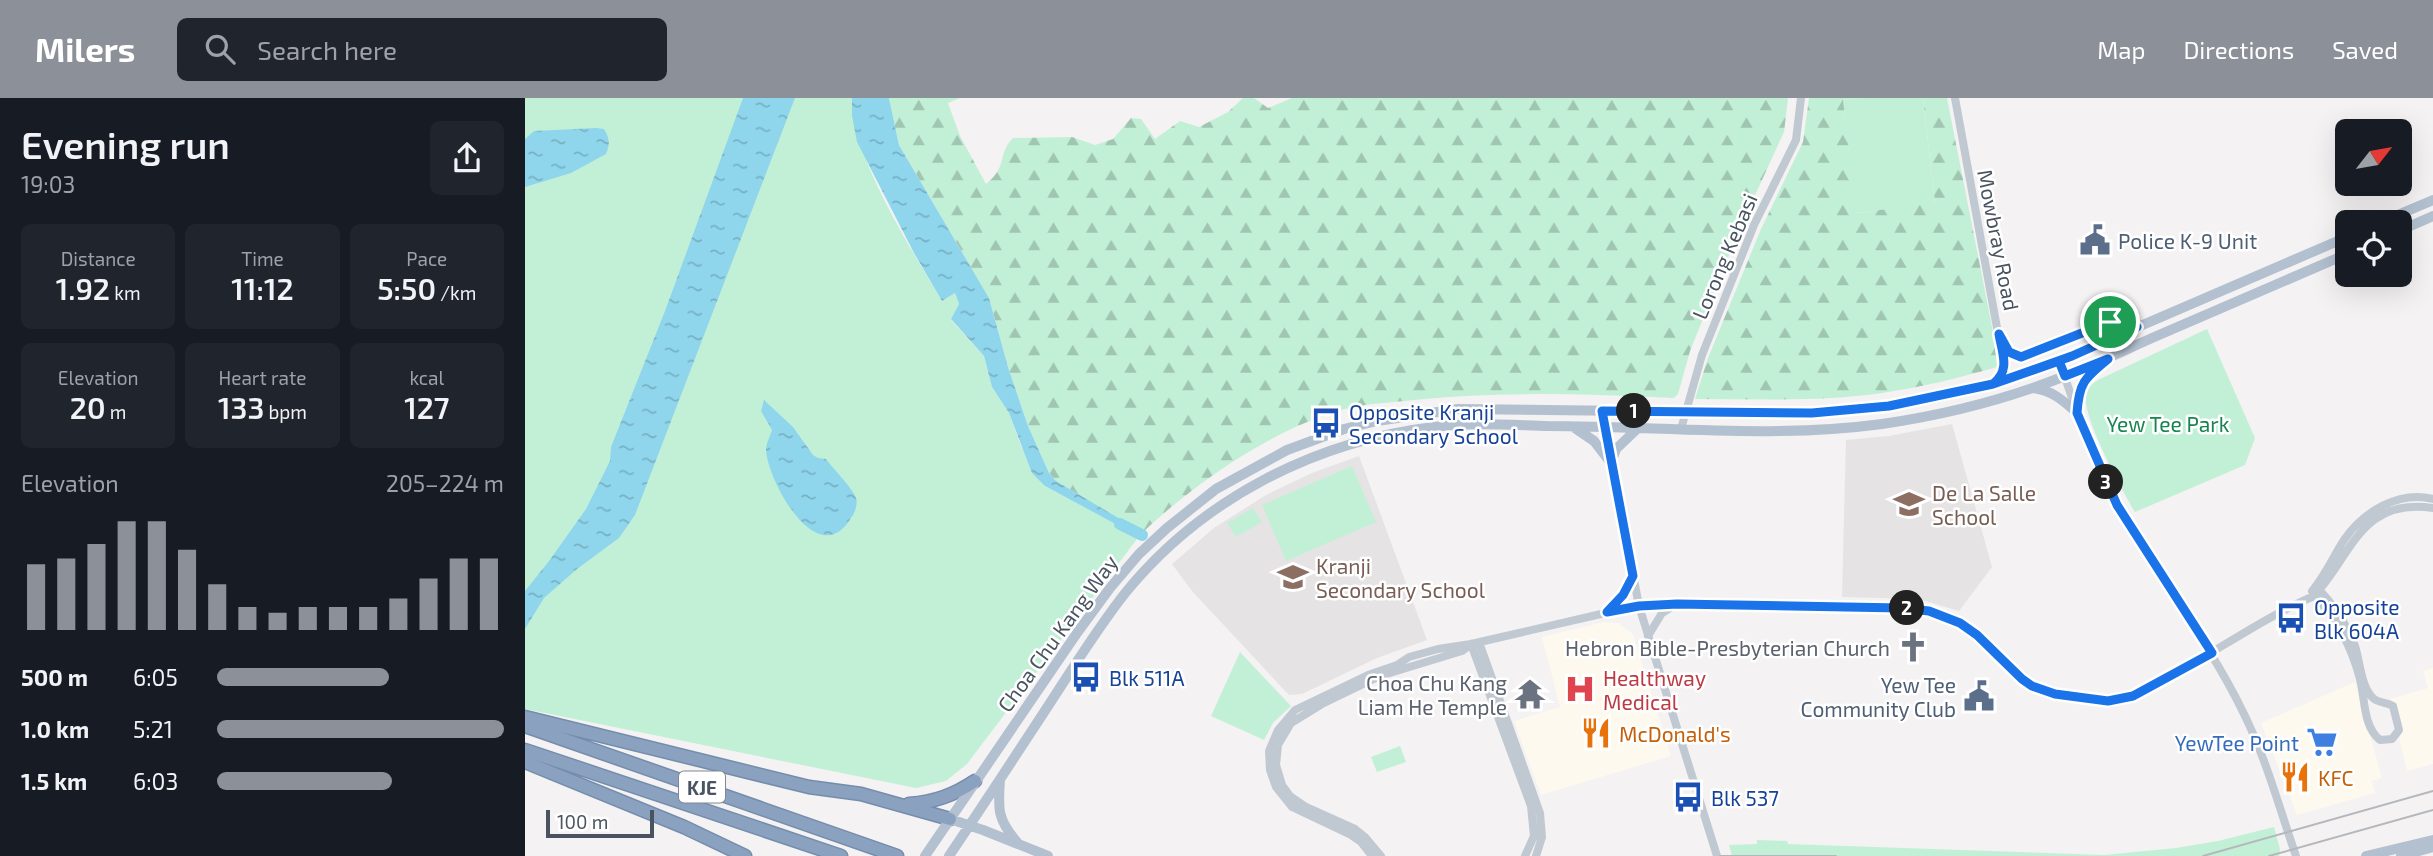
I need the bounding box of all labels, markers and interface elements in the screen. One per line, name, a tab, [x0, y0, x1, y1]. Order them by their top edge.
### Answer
search box	[177, 18, 667, 81]
text: Milers	[35, 29, 135, 69]
icon: search	[201, 30, 239, 68]
text: Search here	[257, 34, 397, 65]
text: Map	[2097, 35, 2145, 64]
text: Directions	[2183, 35, 2294, 64]
text: Saved	[2332, 35, 2398, 64]
north arrow	[2335, 119, 2411, 196]
map controls	[2335, 119, 2412, 287]
text: Evening run	[21, 121, 230, 167]
button: share	[430, 121, 504, 195]
street label: Mowbray Road	[1973, 167, 2025, 313]
text: 19:03	[21, 170, 75, 198]
street label: Lorong Kebasi	[1686, 189, 1762, 323]
button: locate	[2335, 210, 2412, 287]
public building icon: Police K-9 Unit	[2078, 223, 2112, 257]
place label: Police K-9 Unit	[2118, 228, 2257, 253]
text: Distance	[61, 247, 136, 270]
text: Time	[241, 247, 284, 270]
text: Pace	[406, 247, 447, 270]
text: 1.92	[56, 270, 110, 306]
text: 11:12	[231, 270, 294, 306]
text: 5:50	[377, 270, 436, 306]
text: km	[110, 281, 141, 304]
text: /km	[436, 281, 476, 304]
pin	[2080, 292, 2140, 352]
icon: arrive	[2091, 303, 2129, 341]
text: Elevation	[58, 366, 138, 389]
text: Heart rate	[219, 366, 306, 389]
text: kcal	[409, 366, 444, 389]
text: 20	[70, 389, 106, 425]
text: 133	[218, 389, 264, 425]
text: 127	[404, 389, 450, 425]
pin: 1	[1617, 394, 1651, 428]
place label: Opposite Kranji Secondary School	[1349, 399, 1519, 448]
text: 1	[1629, 399, 1638, 422]
text: m	[106, 400, 126, 423]
text: bpm	[264, 400, 307, 423]
bus stop icon: Opposite Kranji Secondary School	[1309, 406, 1343, 440]
park label: Yew Tee Park	[2107, 411, 2230, 436]
pin: 3	[2089, 464, 2123, 500]
text: Elevation	[21, 469, 119, 497]
text: 205–224 m	[386, 469, 504, 497]
text: 3	[2100, 470, 2111, 493]
place label: De La Salle School	[1932, 480, 2036, 529]
school or university icon: De La Salle School	[1892, 487, 1926, 521]
street label: Choa Chu Kang Way	[992, 550, 1122, 716]
place label: Kranji Secondary School	[1316, 553, 1486, 602]
school or university icon: Kranji Secondary School	[1276, 560, 1310, 594]
pin: 2	[1889, 590, 1925, 626]
place label: Opposite Blk 604A	[2314, 594, 2399, 643]
text: 2	[1901, 596, 1912, 619]
bus stop icon: Opposite Blk 604A	[2274, 601, 2308, 635]
church icon: Hebron Bible-Presbyterian Church	[1896, 630, 1930, 664]
place label: Hebron Bible-Presbyterian Church	[1565, 635, 1890, 660]
bus stop icon: Blk 511A	[1069, 660, 1103, 694]
text: 500 m	[21, 663, 88, 691]
text: 6:05	[133, 663, 178, 691]
place label: Blk 511A	[1109, 665, 1184, 690]
place label: Healthway Medical	[1603, 665, 1706, 714]
place label: Choa Chu Kang Liam He Temple	[1358, 670, 1507, 719]
hospital icon: Healthway Medical	[1563, 672, 1597, 706]
place label: Yew Tee Community Club	[1800, 672, 1956, 721]
temple icon: Choa Chu Kang Liam He Temple	[1513, 677, 1547, 711]
public building icon: Yew Tee Community Club	[1962, 679, 1996, 713]
text: 1.0 km	[21, 715, 89, 743]
text: 5:21	[133, 715, 173, 743]
restaurant icon: McDonald's	[1579, 716, 1613, 750]
place label: McDonald's	[1619, 721, 1731, 746]
supermarket icon: YewTee Point	[2305, 725, 2339, 759]
place label: YewTee Point	[2175, 730, 2299, 755]
restaurant icon: KFC	[2278, 760, 2312, 794]
place label: KFC	[2318, 765, 2354, 790]
text: 1.5 km	[21, 767, 87, 795]
text: 6:03	[133, 767, 178, 795]
road number: KJE	[679, 772, 725, 802]
bus stop icon: Blk 537	[1671, 780, 1705, 814]
place label: Blk 537	[1711, 785, 1779, 810]
scale bar	[546, 807, 655, 839]
text: 100 m	[557, 810, 608, 833]

